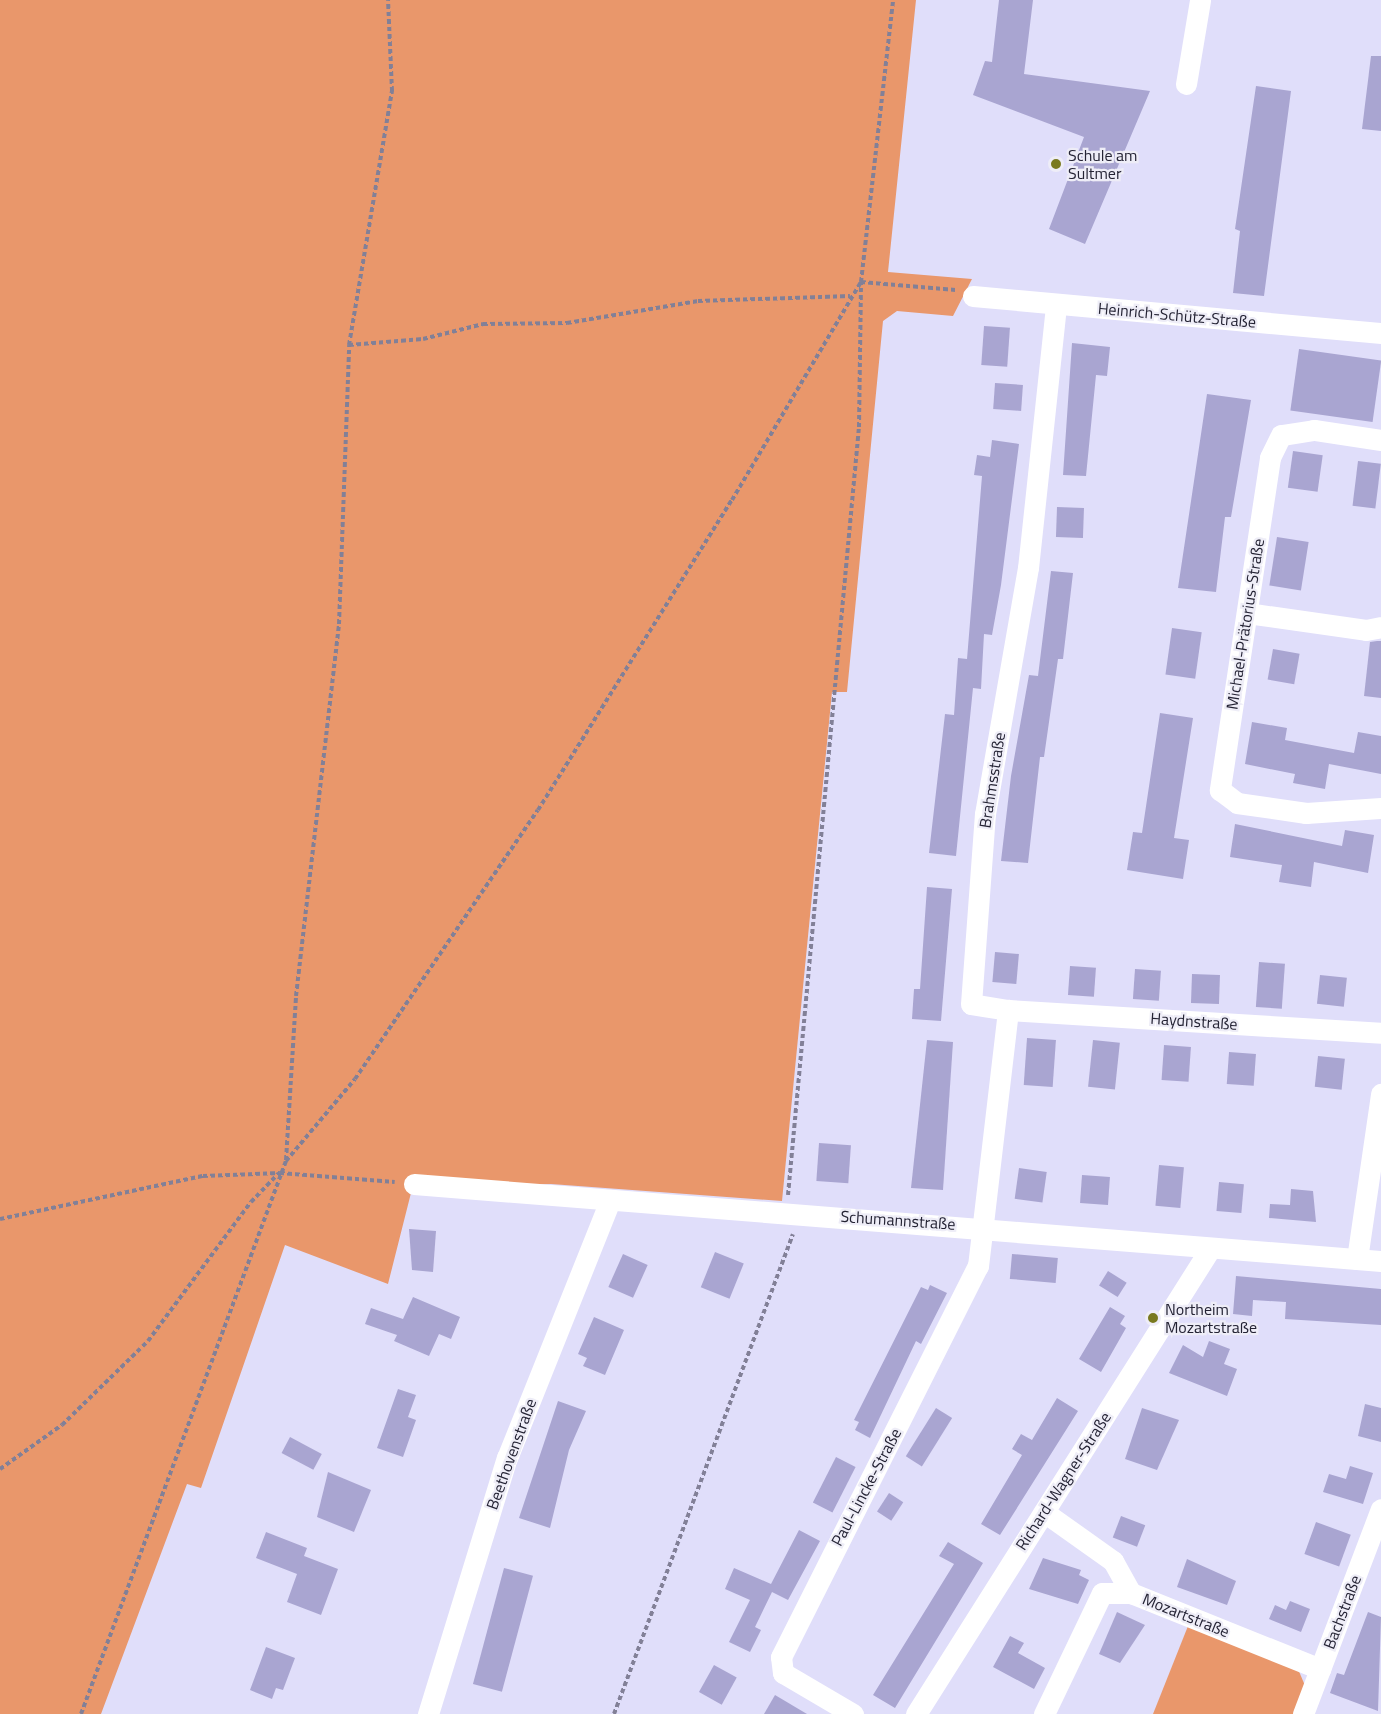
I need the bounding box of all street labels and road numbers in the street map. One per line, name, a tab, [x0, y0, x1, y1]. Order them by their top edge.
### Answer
street label: Heinrich-Schütz-Straße	[1097, 299, 1257, 331]
street label: Michael-Prätorius-Straße	[1222, 537, 1268, 711]
street label: Brahmsstraße	[975, 731, 1009, 829]
street label: Haydnstraße	[1150, 1008, 1238, 1034]
street label: Schumannstraße	[840, 1206, 956, 1234]
street label: Beethovenstraße	[482, 1396, 540, 1512]
street label: Richard-Wagner-Straße	[1011, 1408, 1115, 1554]
street label: Paul-Lincke-Straße	[827, 1425, 905, 1549]
street label: Bachstraße	[1319, 1572, 1365, 1652]
street label: Mozartstraße	[1140, 1589, 1232, 1641]

